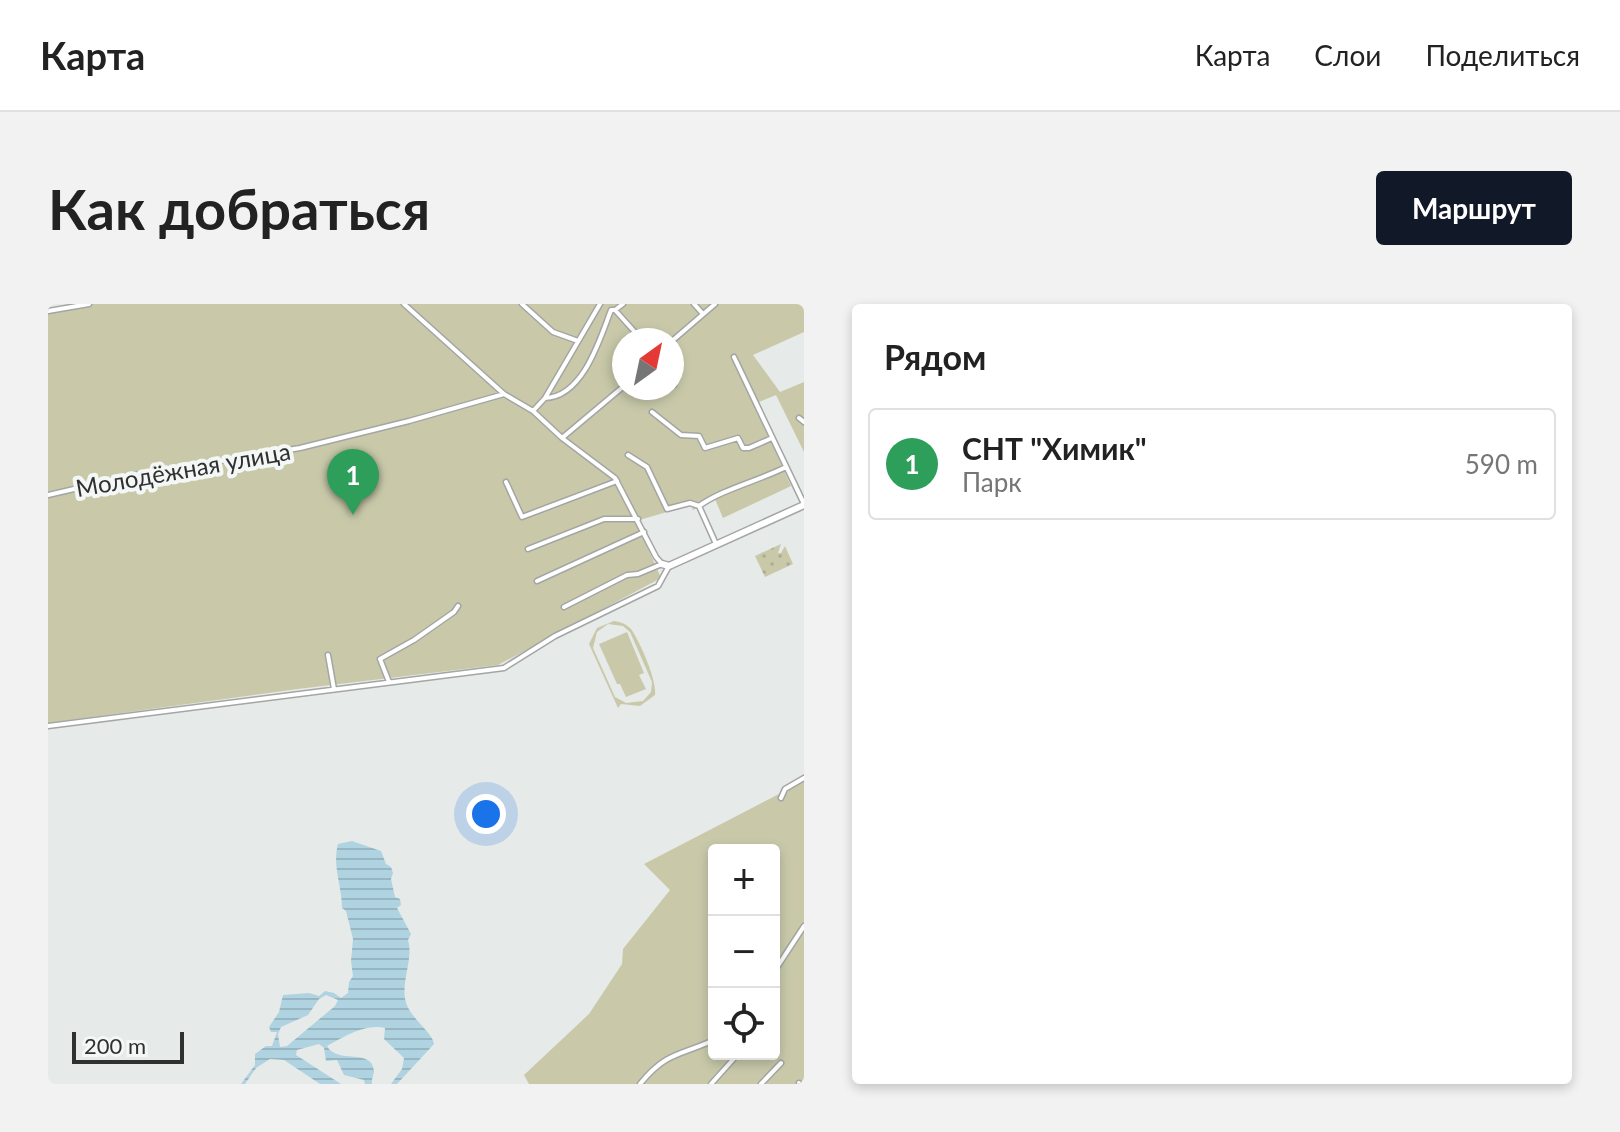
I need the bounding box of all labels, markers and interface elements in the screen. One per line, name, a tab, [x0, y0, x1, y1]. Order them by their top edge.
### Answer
text: Карта	[40, 32, 145, 78]
text: Карта	[1195, 38, 1270, 72]
text: Слои	[1314, 38, 1381, 72]
text: Поделиться	[1425, 38, 1580, 72]
button: Маршрут	[1376, 171, 1572, 245]
text: Как добраться	[48, 175, 430, 242]
north arrow	[612, 328, 684, 400]
text: Рядом	[884, 336, 986, 377]
text: СНТ "Химик"	[962, 430, 1147, 466]
street label: Молодёжная улица	[73, 436, 293, 502]
text: 1	[904, 448, 920, 480]
text: 590 m	[1465, 448, 1538, 480]
pin: 1	[327, 449, 379, 515]
text: Парк	[962, 466, 1022, 498]
your location	[466, 794, 506, 834]
map controls	[708, 844, 780, 1060]
button: +	[708, 844, 780, 916]
button: −	[708, 916, 780, 988]
button: locate	[708, 988, 780, 1060]
scale bar	[72, 1028, 184, 1064]
text: 200 m	[84, 1032, 146, 1059]

